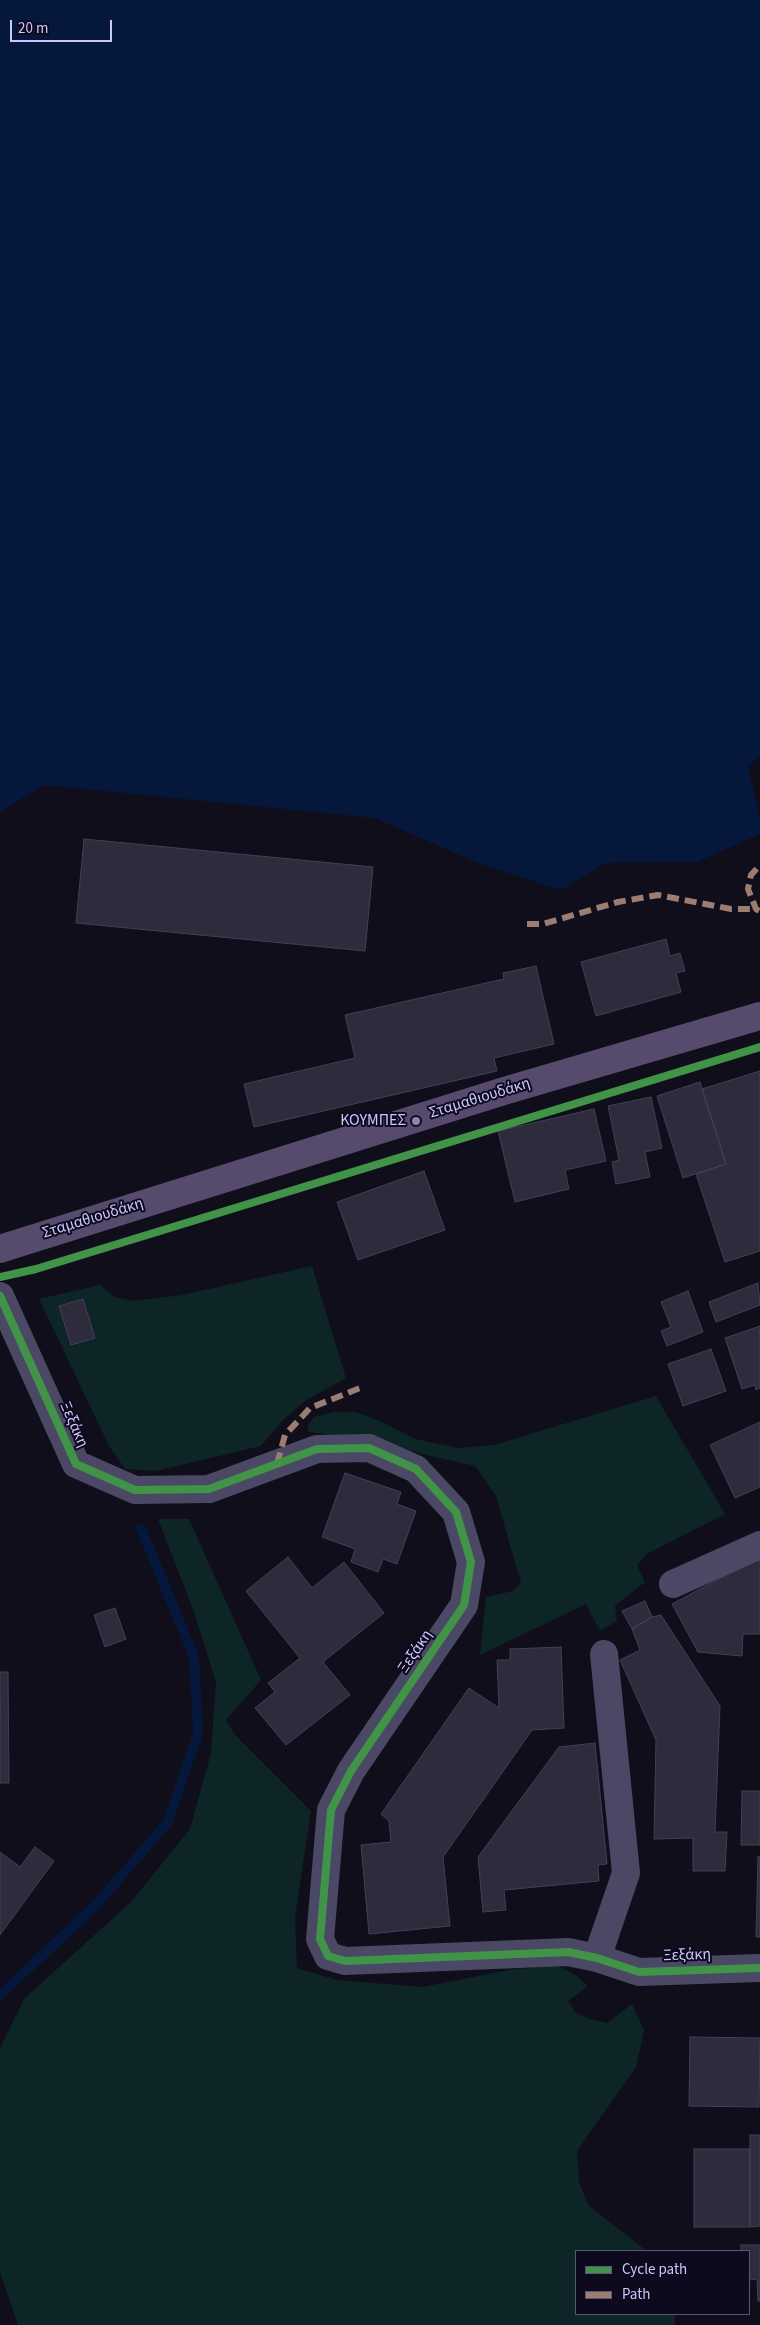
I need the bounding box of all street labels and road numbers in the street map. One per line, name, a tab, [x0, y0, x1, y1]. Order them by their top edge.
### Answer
street label: Σταμαθιουδάκη	[427, 1075, 533, 1123]
street label: Σταμαθιουδάκη	[40, 1195, 146, 1243]
street label: Ξεξάκη	[54, 1399, 92, 1451]
street label: Ξεξάκη	[395, 1627, 437, 1677]
street label: Ξεξάκη	[663, 1946, 711, 1966]

